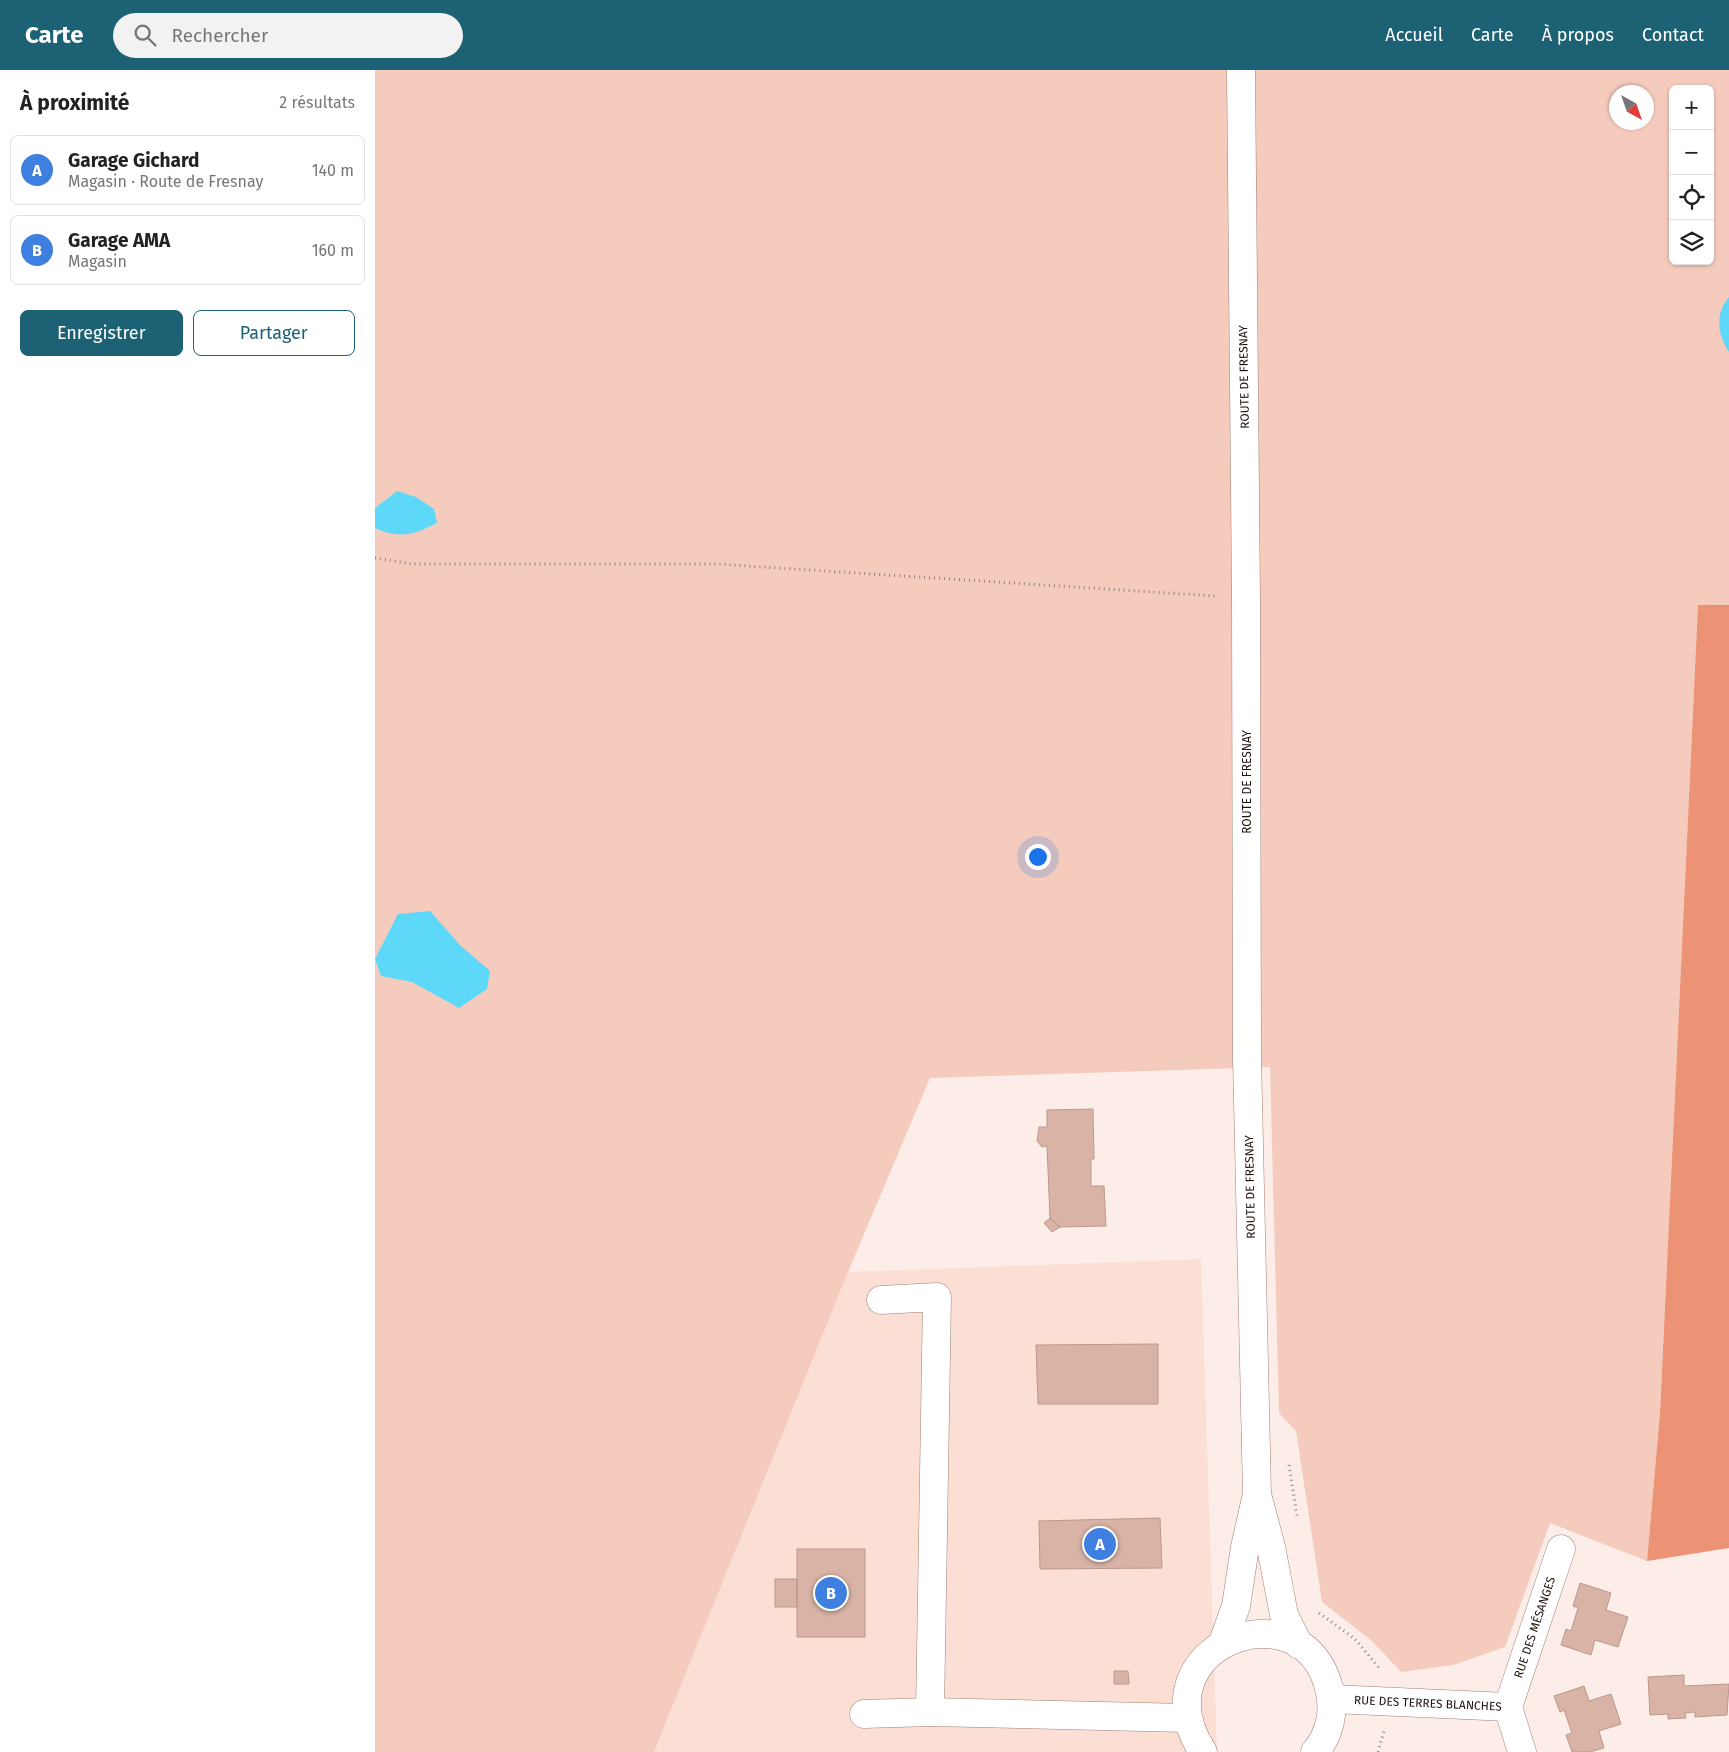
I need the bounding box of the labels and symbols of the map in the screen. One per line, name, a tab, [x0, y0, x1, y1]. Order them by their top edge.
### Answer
north arrow	[1609, 85, 1654, 130]
street label: ROUTE DE FRESNAY	[1236, 325, 1252, 429]
street label: ROUTE DE FRESNAY	[1240, 730, 1254, 834]
your location	[1025, 844, 1051, 870]
street label: ROUTE DE FRESNAY	[1242, 1135, 1258, 1239]
pin: A	[1084, 1525, 1116, 1563]
pin: B	[815, 1574, 847, 1612]
street label: RUE DES MÉSANGES	[1511, 1574, 1558, 1680]
street label: RUE DES TERRES BLANCHES	[1354, 1693, 1503, 1714]

